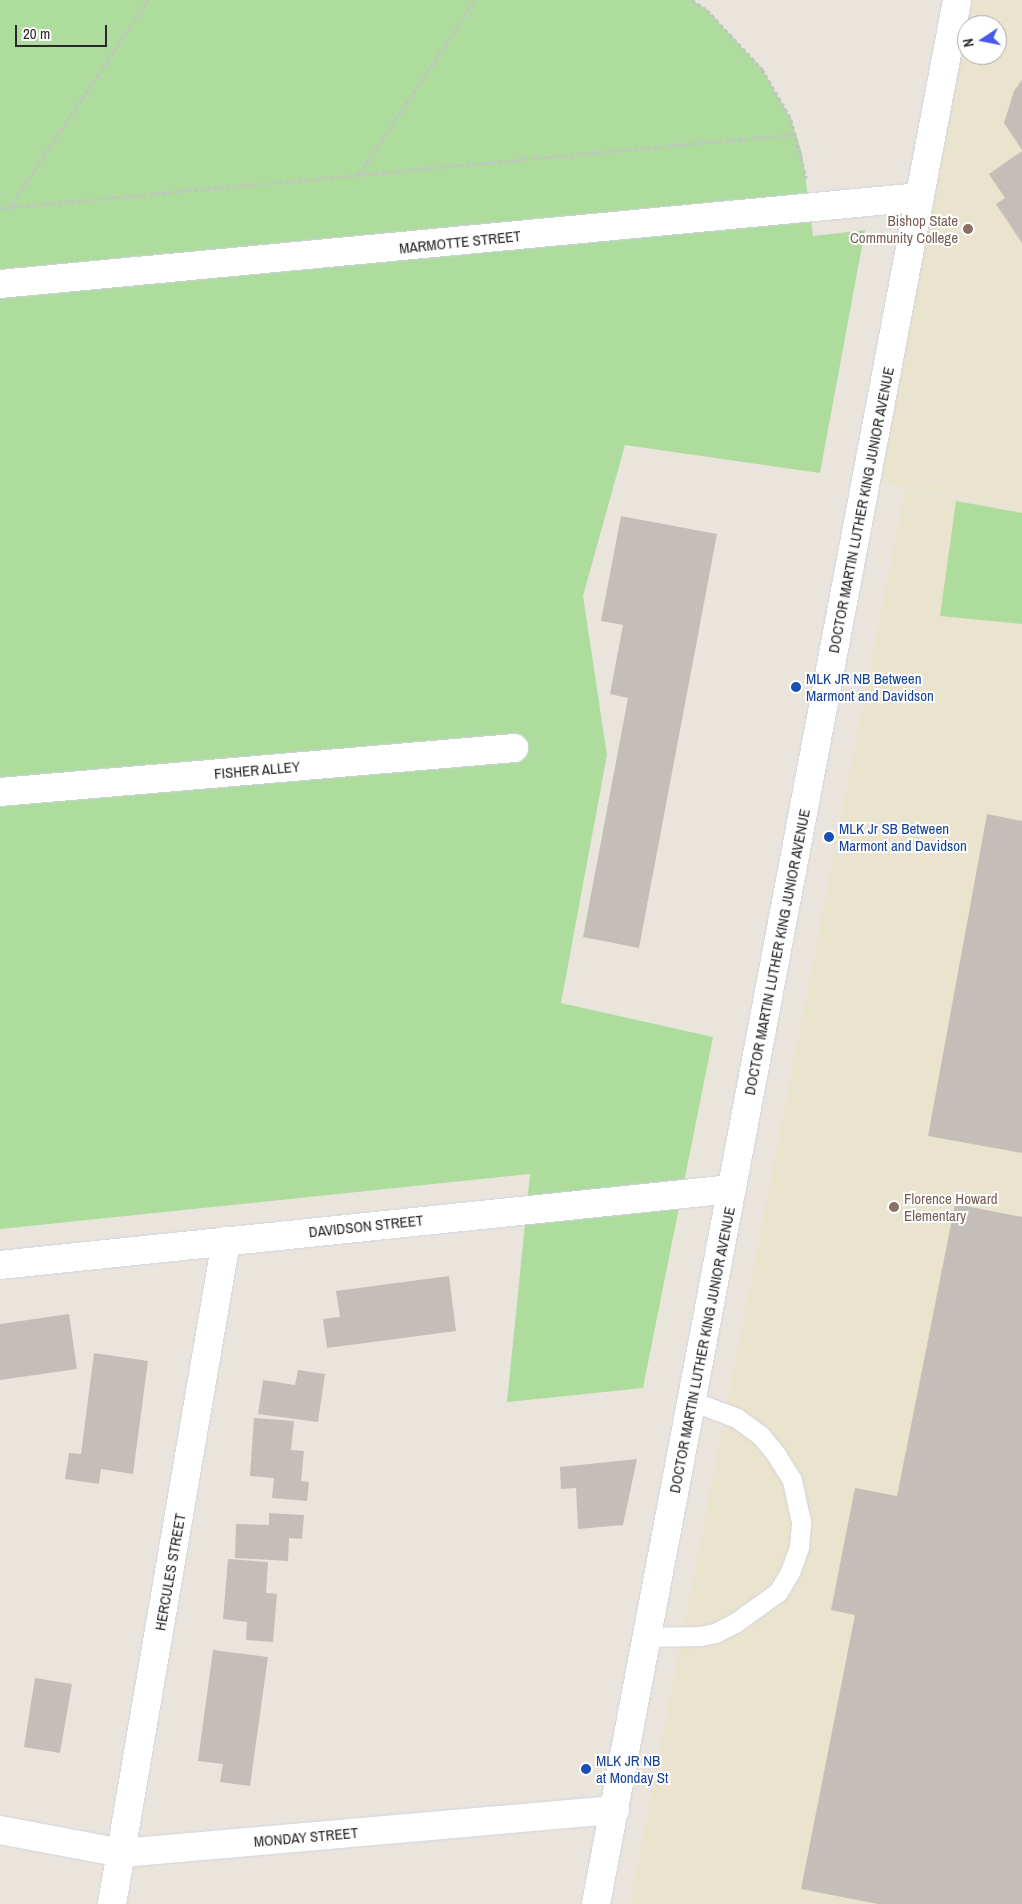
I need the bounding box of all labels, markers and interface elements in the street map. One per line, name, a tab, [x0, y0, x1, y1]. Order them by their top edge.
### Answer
scale bar	[18, 15, 110, 47]
north arrow	[957, 15, 1007, 65]
text: 20 m	[23, 23, 50, 44]
text: N	[959, 37, 978, 48]
place label: Bishop State Community College	[850, 211, 958, 246]
marker: Bishop State Community College	[962, 223, 974, 235]
street label: MARMOTTE STREET	[398, 227, 522, 257]
street label: DOCTOR MARTIN LUTHER KING JUNIOR AVENUE	[824, 365, 898, 655]
place label: MLK JR NB Between Marmont and Davidson	[806, 669, 934, 704]
marker: MLK JR NB Between Marmont and Davidson	[790, 681, 802, 693]
street label: FISHER ALLEY	[213, 757, 301, 783]
street label: DOCTOR MARTIN LUTHER KING JUNIOR AVENUE	[740, 807, 814, 1097]
place label: MLK Jr SB Between Marmont and Davidson	[839, 819, 967, 854]
marker: MLK Jr SB Between Marmont and Davidson	[823, 831, 835, 843]
place label: Florence Howard Elementary	[904, 1189, 998, 1224]
marker: Florence Howard Elementary	[888, 1201, 900, 1213]
street label: DOCTOR MARTIN LUTHER KING JUNIOR AVENUE	[665, 1205, 739, 1495]
street label: DAVIDSON STREET	[308, 1211, 424, 1241]
street label: HERCULES STREET	[151, 1512, 189, 1632]
place label: MLK JR NB at Monday St	[596, 1751, 668, 1786]
marker: MLK JR NB at Monday St	[580, 1763, 592, 1775]
street label: MONDAY STREET	[253, 1823, 359, 1851]

